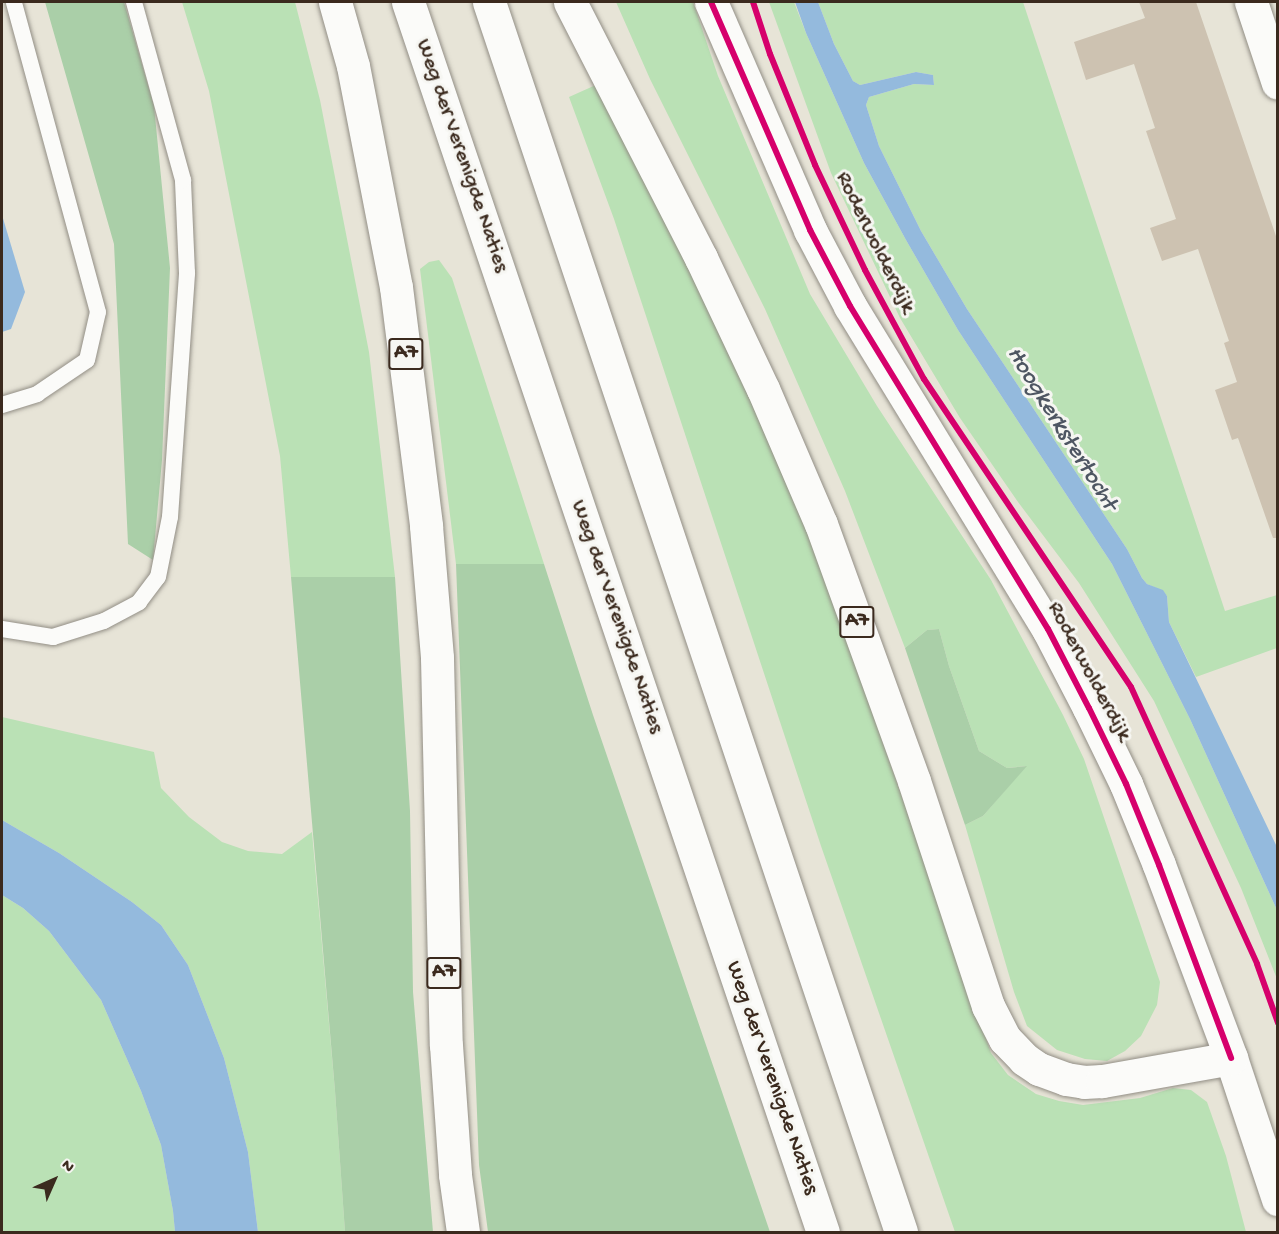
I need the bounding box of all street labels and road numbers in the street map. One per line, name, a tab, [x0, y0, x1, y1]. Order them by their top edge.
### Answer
street label: Weg der Verenigde Naties	[409, 36, 513, 276]
street label: Roderwolderdijk	[828, 168, 920, 318]
road number: A7	[388, 336, 424, 372]
street label: Weg der Verenigde Naties	[564, 497, 668, 737]
street label: Roderwolderdijk	[1040, 598, 1136, 746]
road number: A7	[839, 604, 875, 640]
road number: A7	[426, 955, 462, 991]
street label: Weg der Verenigde Naties	[719, 958, 823, 1198]

